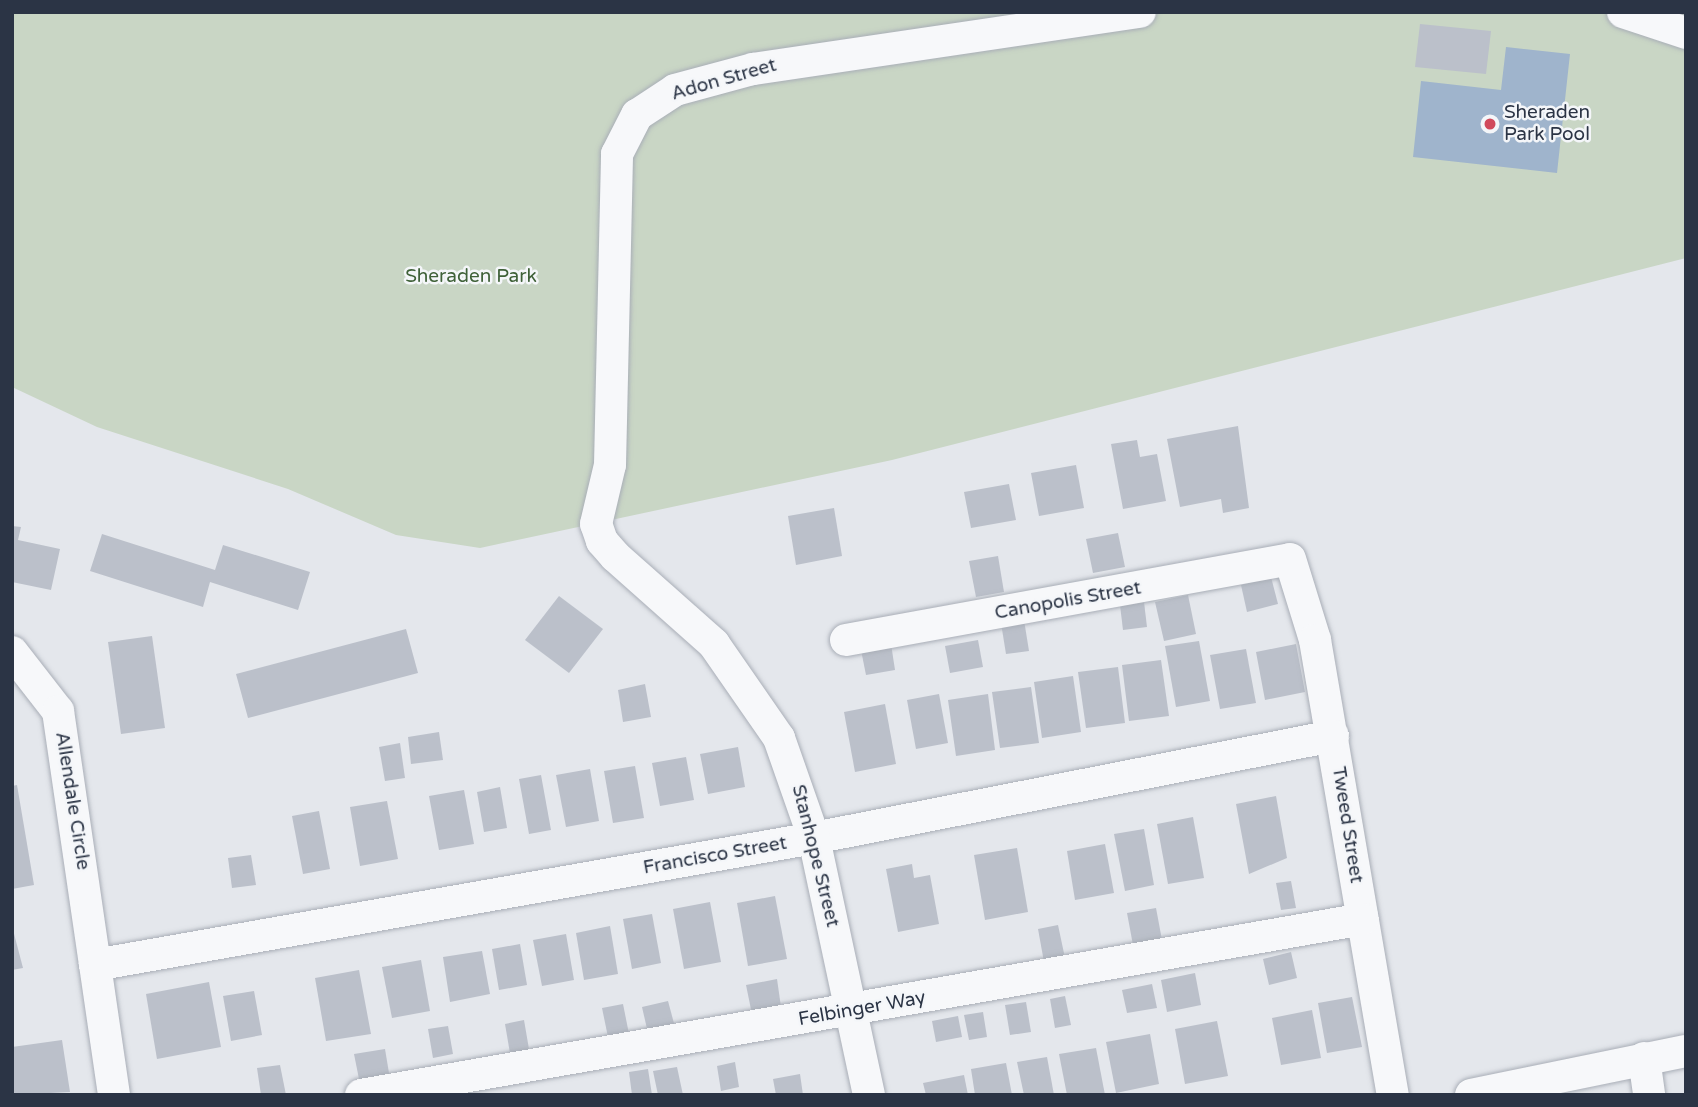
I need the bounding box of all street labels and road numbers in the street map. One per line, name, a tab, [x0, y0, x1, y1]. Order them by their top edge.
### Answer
street label: Adon Street	[669, 54, 779, 106]
street label: Canopolis Street	[993, 577, 1143, 625]
street label: Allendale Circle	[50, 730, 94, 872]
street label: Tweed Street	[1327, 765, 1367, 885]
street label: Stanhope Street	[786, 782, 844, 930]
street label: Francisco Street	[641, 832, 789, 880]
street label: Felbinger Way	[797, 987, 927, 1031]

